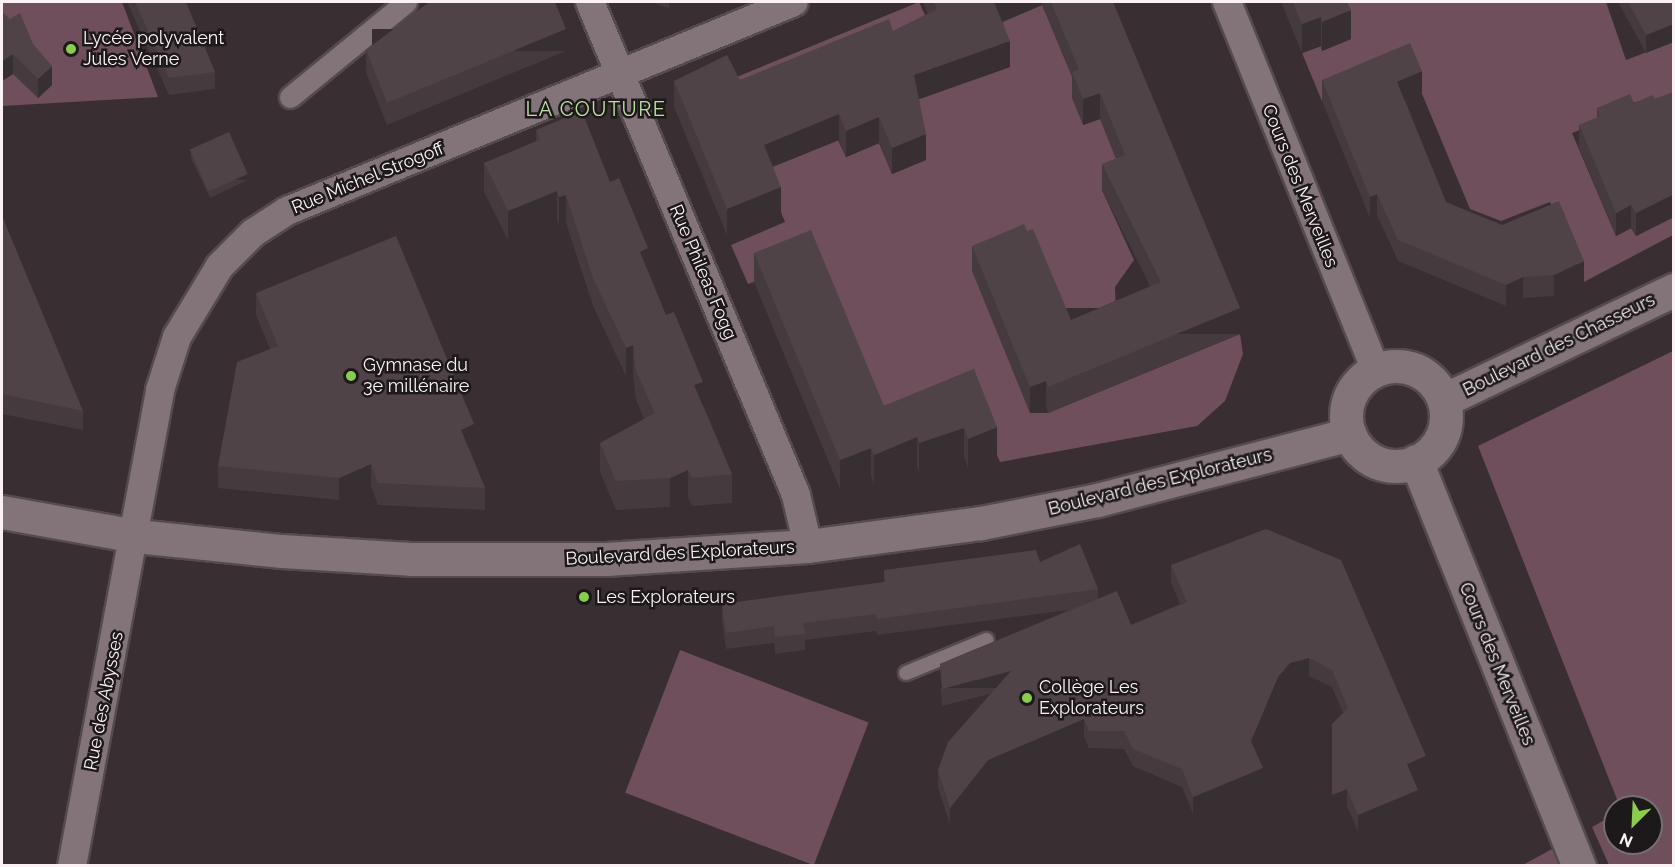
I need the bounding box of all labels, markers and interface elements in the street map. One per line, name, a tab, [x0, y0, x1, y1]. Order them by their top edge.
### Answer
place label: Lycée polyvalent Jules Verne	[83, 28, 224, 70]
marker: Lycée polyvalent Jules Verne	[64, 42, 78, 56]
district label: LA COUTURE	[525, 97, 667, 121]
street label: Cours des Merveilles	[1257, 101, 1343, 271]
street label: Rue Michel Strogoff	[288, 137, 448, 219]
street label: Rue Phileas Fogg	[665, 201, 741, 343]
street label: Boulevard des Chasseurs	[1459, 289, 1659, 401]
place label: Gymnase du 3e millénaire	[363, 355, 469, 398]
marker: Gymnase du 3e millénaire	[344, 369, 358, 383]
street label: Boulevard des Explorateurs	[1046, 444, 1274, 520]
street label: Boulevard des Explorateurs	[565, 536, 795, 570]
street label: Cours des Merveilles	[1454, 579, 1540, 749]
place label: Les Explorateurs	[596, 586, 735, 608]
marker: Les Explorateurs	[577, 590, 591, 604]
street label: Rue des Abysses	[80, 629, 128, 773]
place label: Collège Les Explorateurs	[1039, 677, 1144, 720]
marker: Collège Les Explorateurs	[1020, 691, 1034, 705]
north arrow	[1603, 795, 1663, 855]
text: N	[1617, 829, 1636, 851]

